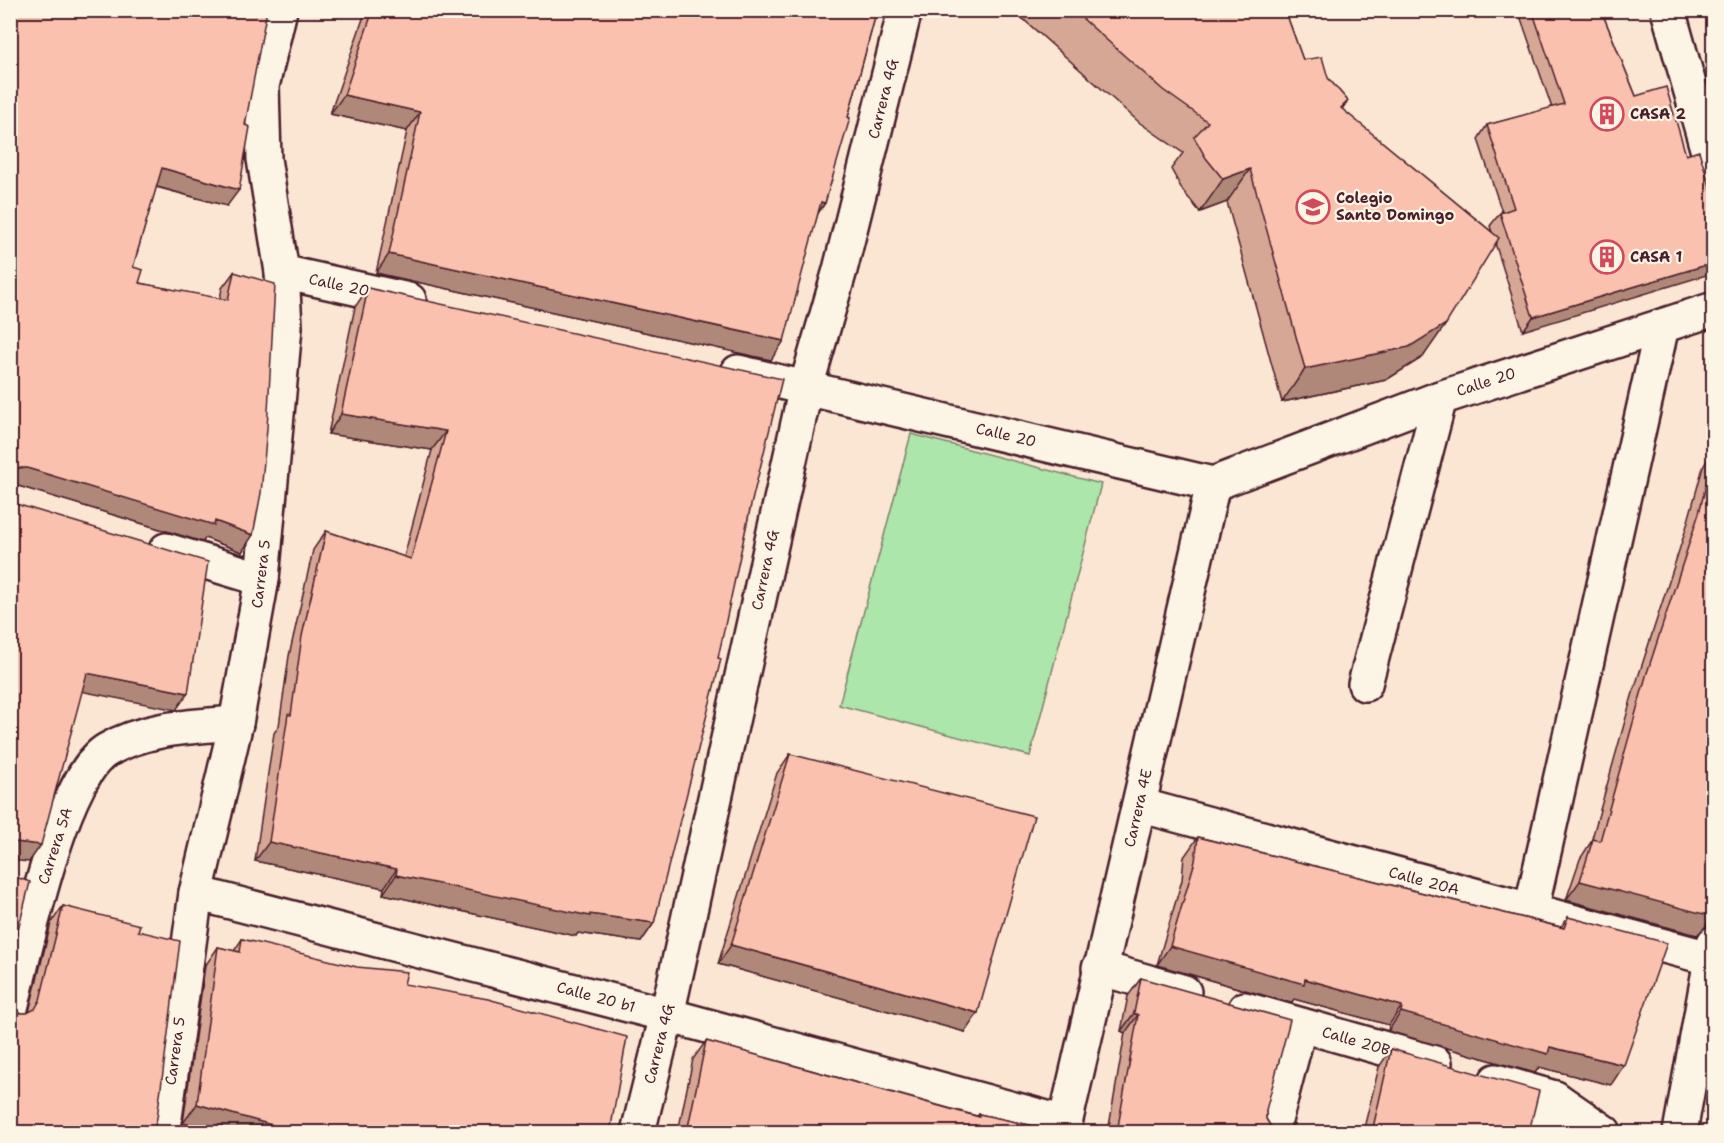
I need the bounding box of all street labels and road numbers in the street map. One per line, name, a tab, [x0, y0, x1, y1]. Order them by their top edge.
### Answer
street label: Carrera 4G	[863, 57, 903, 141]
street label: Calle 20	[307, 269, 371, 301]
street label: Calle 20	[1454, 363, 1518, 401]
street label: Calle 20	[974, 418, 1038, 452]
street label: Carrera 4G	[747, 528, 783, 612]
street label: Carrera 5	[247, 539, 275, 609]
street label: Carrera 4E	[1119, 767, 1157, 849]
street label: Carrera 5A	[33, 805, 77, 887]
street label: Calle 20A	[1387, 862, 1462, 900]
street label: Calle 20 b1	[555, 977, 637, 1017]
street label: Carrera 4G	[639, 1002, 679, 1086]
street label: Carrera 5	[160, 1015, 190, 1087]
street label: Calle 20B	[1320, 1022, 1393, 1060]

